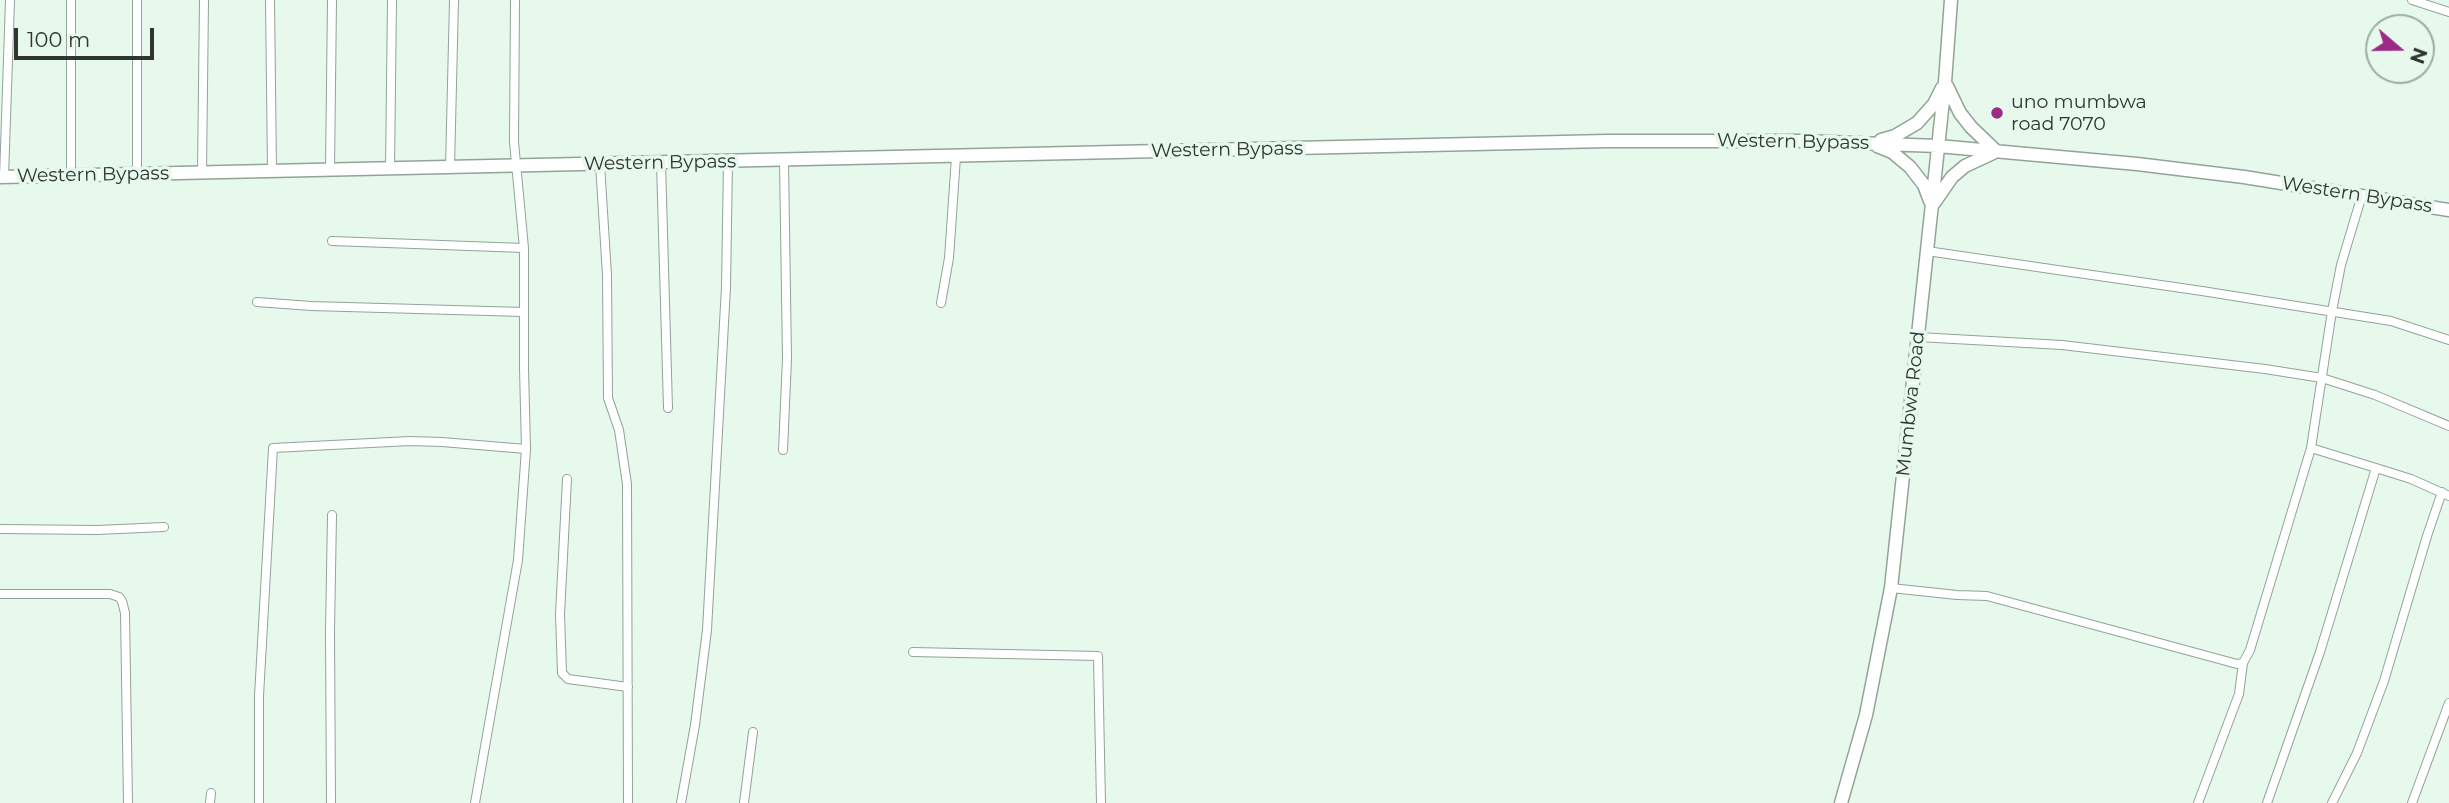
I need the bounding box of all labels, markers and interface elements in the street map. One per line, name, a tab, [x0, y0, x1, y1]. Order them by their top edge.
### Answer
scale bar	[18, 14, 158, 58]
north arrow	[2365, 14, 2435, 84]
text: 100 m	[27, 27, 90, 52]
text: N	[2405, 45, 2432, 67]
place label: uno mumbwa road 7070	[2011, 91, 2147, 135]
marker: uno mumbwa road 7070	[1989, 105, 2005, 121]
street label: Western Bypass	[1717, 129, 1869, 155]
street label: Western Bypass	[1151, 137, 1303, 163]
street label: Western Bypass	[584, 150, 736, 176]
street label: Western Bypass	[17, 162, 169, 188]
street label: Western Bypass	[2280, 172, 2434, 218]
street label: Mumbwa Road	[1892, 330, 1930, 478]

